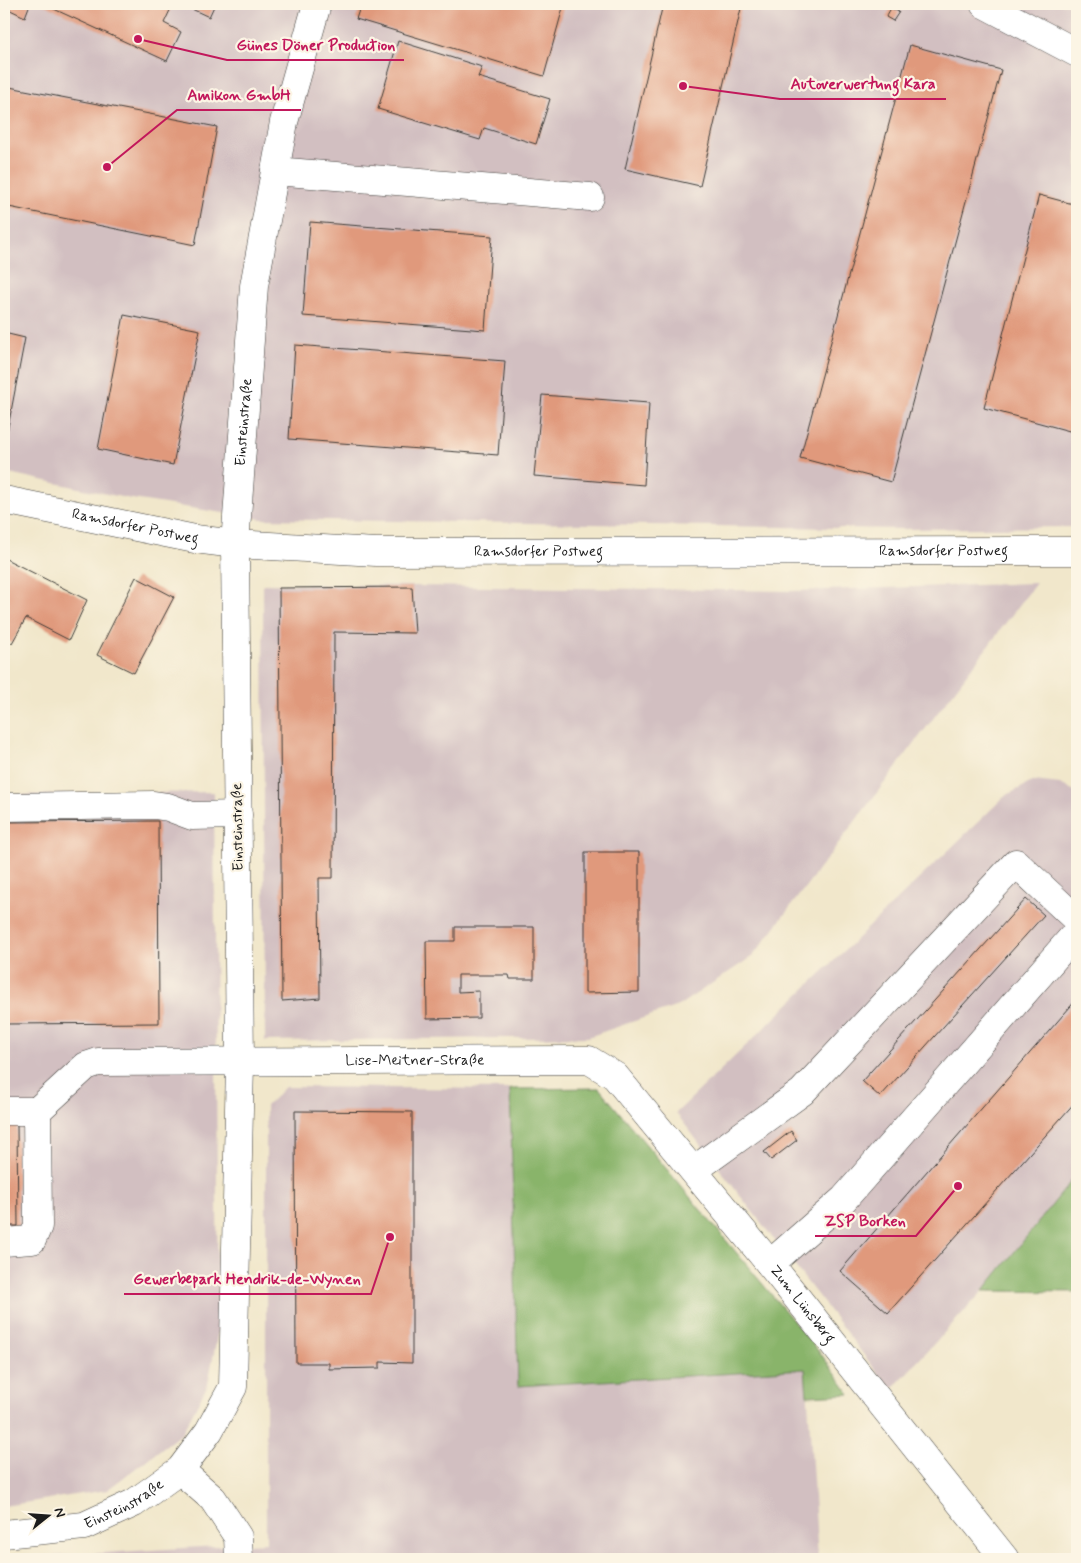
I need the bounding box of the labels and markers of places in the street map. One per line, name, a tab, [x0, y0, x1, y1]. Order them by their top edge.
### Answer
callout: Günes Döner Production	[227, 29, 404, 60]
callout: Autoverwertung Kara	[780, 68, 946, 99]
callout: Amikon GmbH	[177, 79, 301, 110]
callout: ZSP Borken	[815, 1205, 916, 1236]
callout: Gewerbepark Hendrik-de-Wynen	[124, 1263, 371, 1294]

